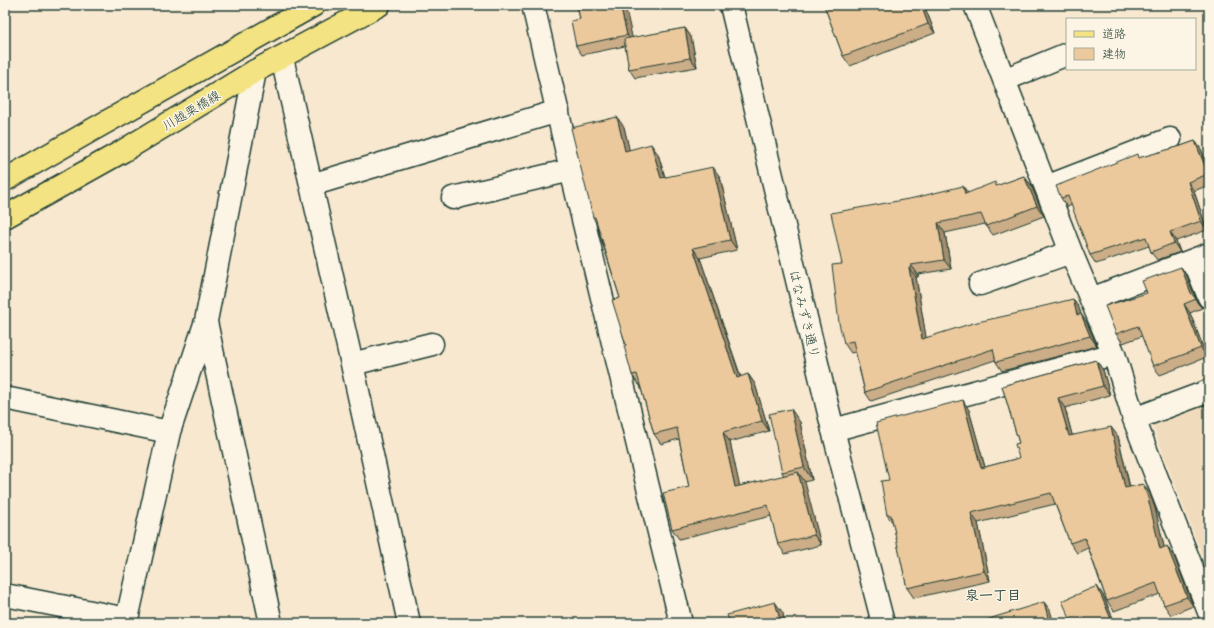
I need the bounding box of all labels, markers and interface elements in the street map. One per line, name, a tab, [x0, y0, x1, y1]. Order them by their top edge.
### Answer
legend	[1066, 18, 1196, 70]
text: 道路	[1102, 26, 1126, 44]
text: 建物	[1102, 46, 1126, 64]
street label: 川越栗橋線	[159, 86, 225, 136]
street label: はなみずき通り	[783, 268, 824, 361]
district label: 泉一丁目	[965, 586, 1021, 607]

